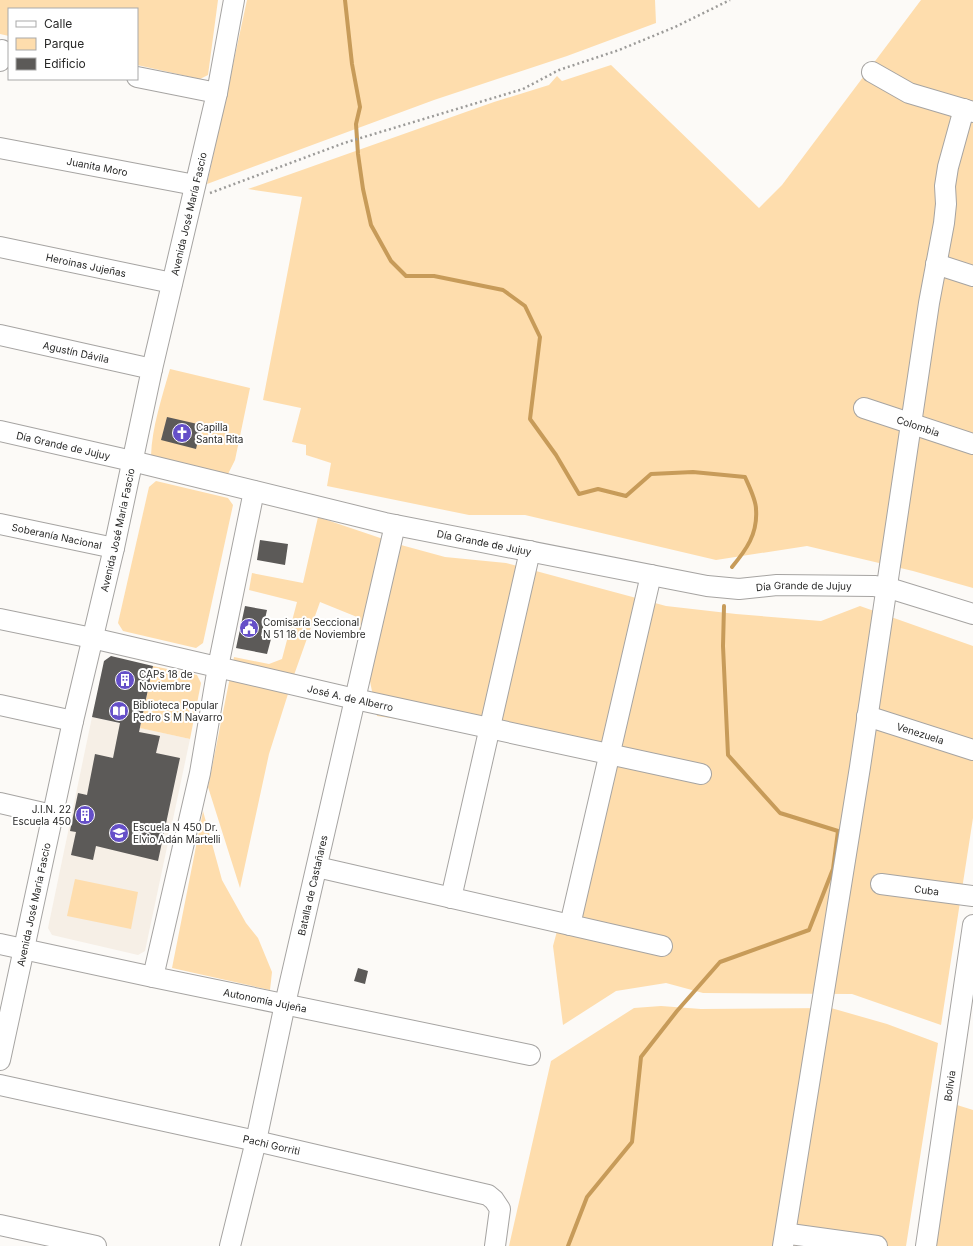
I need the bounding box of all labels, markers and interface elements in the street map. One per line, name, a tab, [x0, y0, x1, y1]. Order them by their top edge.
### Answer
legend	[8, 8, 138, 80]
text: Calle	[44, 16, 72, 31]
text: Parque	[44, 36, 84, 51]
text: Edificio	[44, 56, 86, 71]
street label: Avenida José María Fascio	[168, 151, 209, 277]
street label: Juanita Moro	[66, 155, 129, 178]
street label: Heroinas Jujeñas	[45, 251, 127, 279]
street label: Agustín Dávila	[42, 339, 110, 365]
street label: Colombia	[895, 413, 941, 439]
place label: Capilla Santa Rita	[196, 421, 243, 445]
church icon: Capilla Santa Rita	[171, 422, 193, 444]
street label: Día Grande de Jujuy	[15, 429, 112, 462]
street label: Avenida José María Fascio	[98, 467, 137, 593]
street label: Soberanía Nacional	[11, 521, 103, 551]
street label: Día Grande de Jujuy	[436, 527, 533, 558]
street label: Día Grande de Jujuy	[755, 579, 852, 593]
place label: Comisaría Seccional N 51 18 de Noviembre	[263, 616, 366, 640]
public building icon: Comisaría Seccional N 51 18 de Noviembre	[238, 617, 260, 639]
place label: CAPs 18 de Noviembre	[139, 668, 193, 692]
building icon: CAPs 18 de Noviembre	[114, 669, 136, 691]
street label: José A. de Alberro	[306, 682, 394, 713]
place label: Biblioteca Popular Pedro S M Navarro	[133, 699, 222, 723]
library icon: Biblioteca Popular Pedro S M Navarro	[108, 700, 130, 722]
street label: Venezuela	[895, 720, 946, 746]
place label: J.I.N. 22 Escuela 450	[13, 803, 71, 827]
building icon: J.I.N. 22 Escuela 450	[74, 804, 96, 826]
place label: Escuela N 450 Dr. Elvio Adán Martelli	[133, 821, 221, 845]
school or university icon: Escuela N 450 Dr. Elvio Adán Martelli	[108, 822, 130, 844]
street label: Batalla de Castañares	[295, 834, 330, 937]
street label: Avenida José María Fascio	[14, 842, 53, 968]
street label: Cuba	[913, 882, 940, 898]
street label: Autonomía Jujeña	[222, 986, 308, 1015]
street label: Bolivia	[941, 1069, 958, 1102]
street label: Pachi Gorriti	[242, 1132, 301, 1157]

